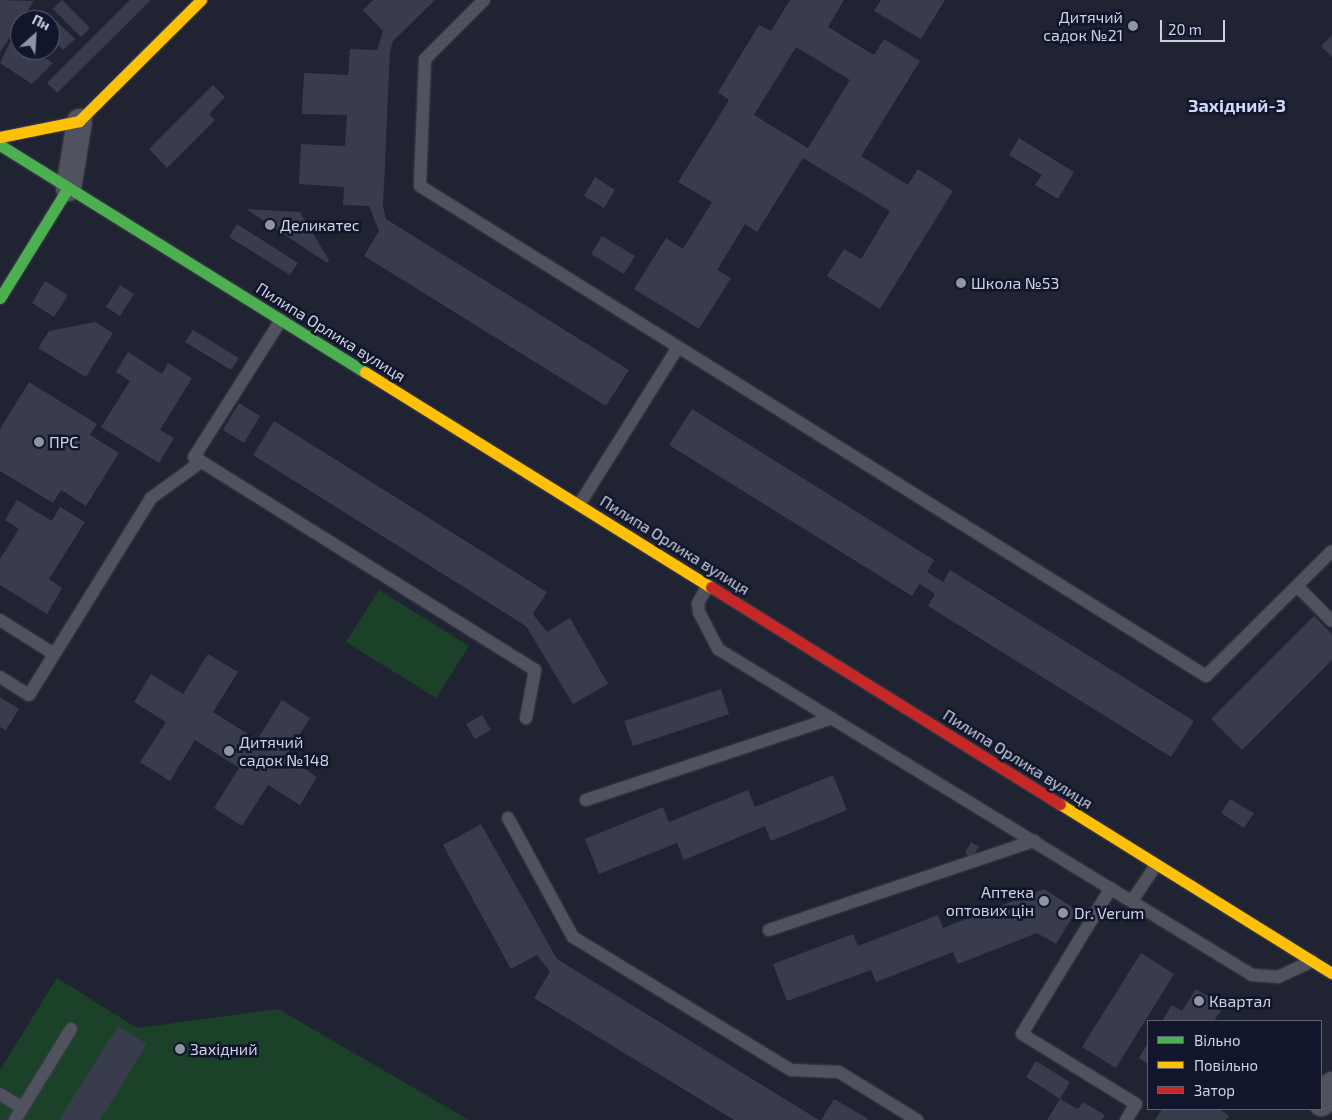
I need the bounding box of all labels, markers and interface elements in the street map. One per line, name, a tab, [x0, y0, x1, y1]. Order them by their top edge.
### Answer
place label: Дитячий садок №21	[1043, 7, 1123, 45]
north arrow	[10, 10, 60, 60]
text: Пн	[29, 10, 53, 34]
scale bar	[1162, 10, 1227, 42]
marker: Дитячий садок №21	[1127, 20, 1139, 32]
text: 20 m	[1168, 20, 1202, 38]
district label: Західний-3	[1188, 94, 1286, 116]
place label: Деликатес	[280, 215, 360, 235]
marker: Деликатес	[264, 219, 276, 231]
place label: Школа №53	[971, 273, 1059, 293]
marker: Школа №53	[955, 277, 967, 289]
street label: Пилипа Орлика вулиця	[253, 278, 409, 386]
place label: ПРС	[49, 432, 78, 452]
marker: ПРС	[33, 436, 45, 448]
street label: Пилипа Орлика вулиця	[597, 491, 753, 599]
street label: Пилипа Орлика вулиця	[940, 705, 1096, 813]
place label: Дитячий садок №148	[239, 732, 329, 770]
marker: Дитячий садок №148	[223, 745, 235, 757]
place label: Аптека оптових цін	[946, 882, 1034, 920]
marker: Аптека оптових цін	[1038, 895, 1050, 907]
place label: Dr. Verum	[1074, 903, 1145, 923]
marker: Dr. Verum	[1056, 906, 1070, 920]
place label: Квартал	[1209, 991, 1271, 1011]
marker: Квартал	[1193, 995, 1205, 1007]
legend	[1147, 1020, 1322, 1110]
text: Вільно	[1194, 1031, 1241, 1049]
place label: Західний	[190, 1039, 258, 1059]
marker: Західний	[174, 1043, 186, 1055]
text: Повільно	[1194, 1056, 1258, 1074]
text: Затор	[1194, 1081, 1235, 1099]

